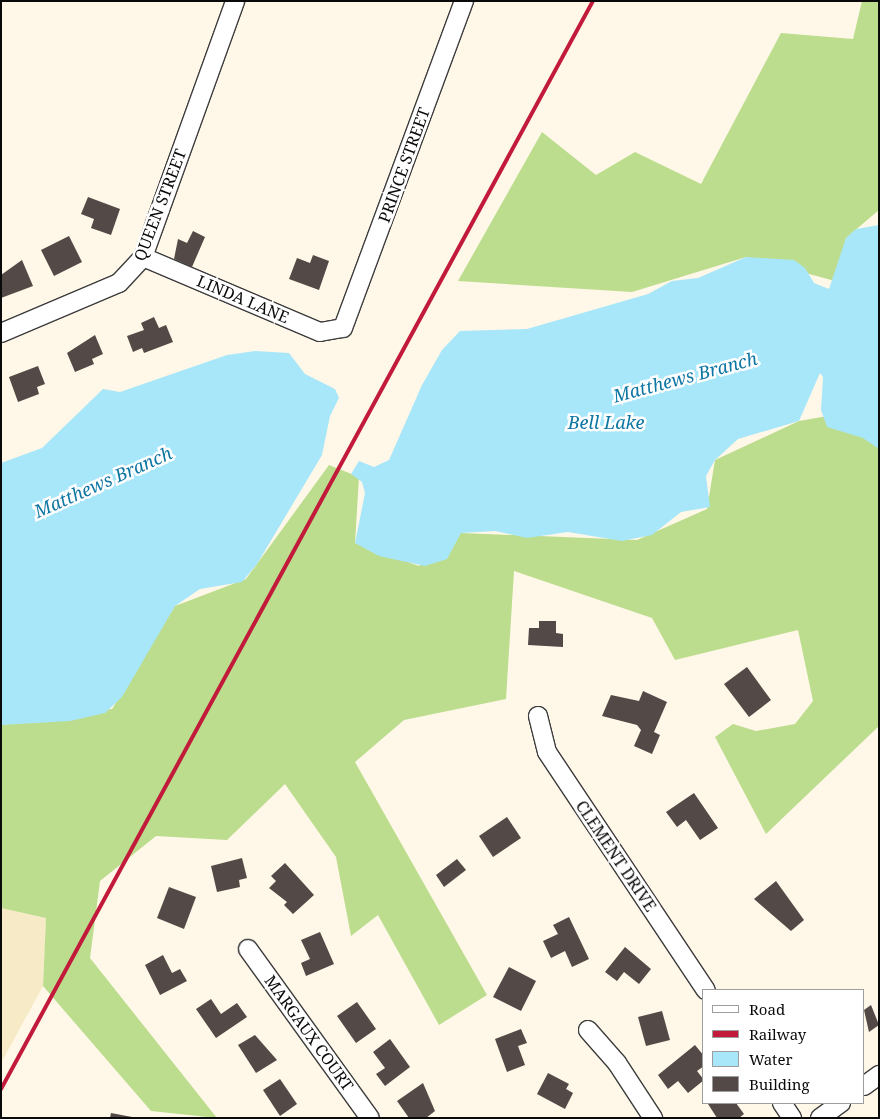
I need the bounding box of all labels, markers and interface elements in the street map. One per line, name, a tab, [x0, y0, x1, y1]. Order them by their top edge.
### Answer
street label: PRINCE STREET	[374, 105, 434, 225]
street label: QUEEN STREET	[130, 146, 190, 264]
street label: LINDA LANE	[194, 271, 292, 327]
water label: Matthews Branch	[610, 347, 760, 407]
water label: Bell Lake	[568, 411, 644, 433]
water label: Matthews Branch	[31, 442, 175, 522]
street label: CLEMENT DRIVE	[572, 797, 660, 915]
street label: MARGAUX COURT	[261, 971, 357, 1095]
legend	[702, 989, 865, 1104]
text: Road	[749, 999, 785, 1019]
text: Railway	[749, 1024, 806, 1044]
text: Water	[749, 1049, 792, 1069]
text: Building	[749, 1074, 810, 1094]

